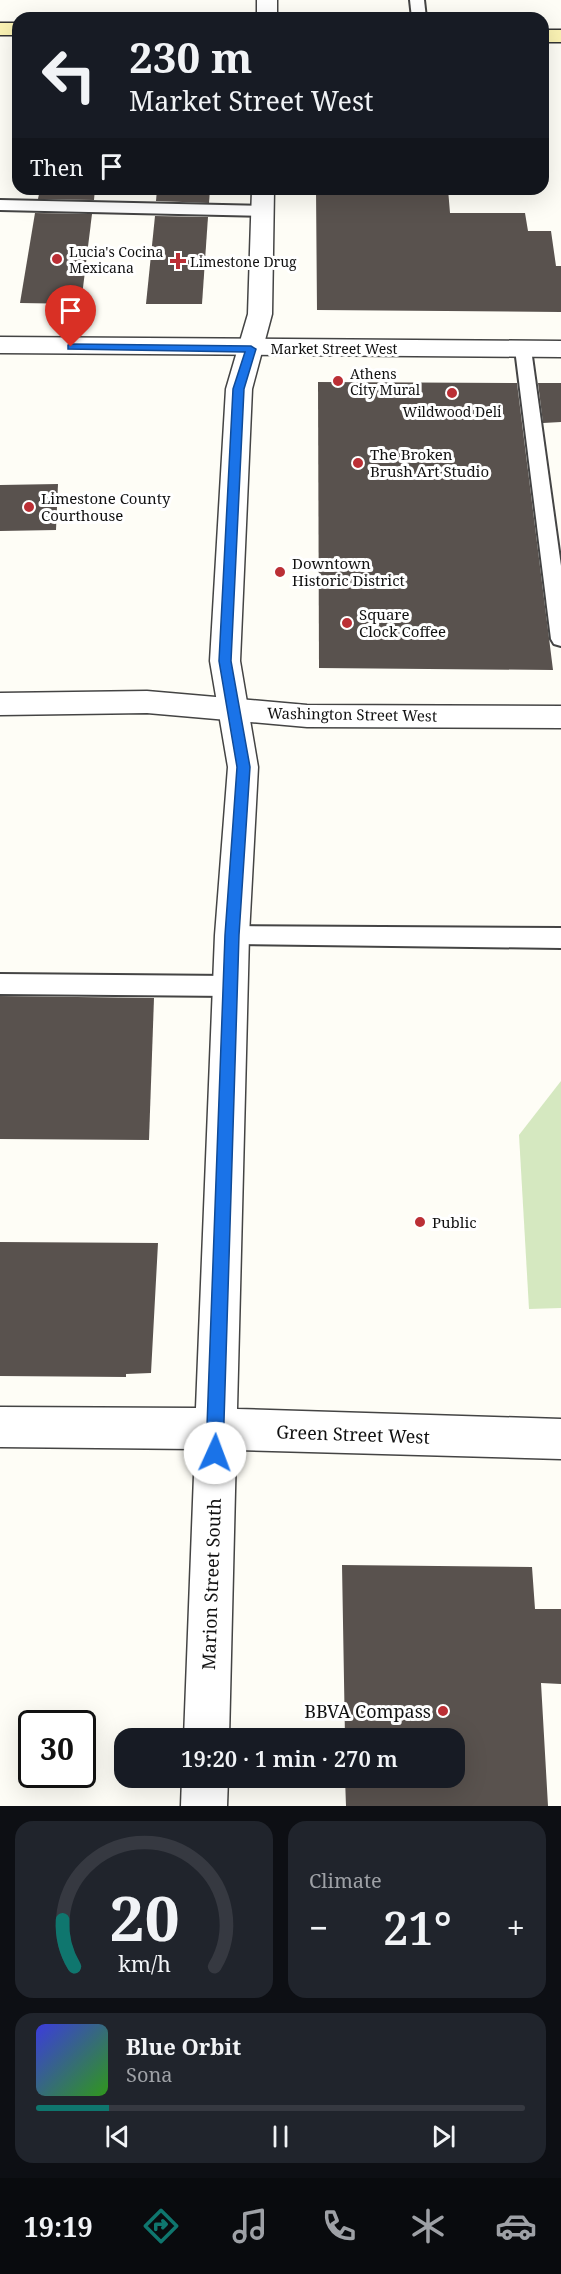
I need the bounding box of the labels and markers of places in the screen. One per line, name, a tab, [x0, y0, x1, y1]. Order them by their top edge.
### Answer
place label: Lucia's Cocina Mexicana	[69, 242, 163, 277]
marker: Lucia's Cocina Mexicana	[50, 252, 64, 266]
place label: Limestone Drug	[190, 252, 297, 271]
marker: Limestone Drug	[171, 254, 185, 268]
pin	[45, 285, 96, 347]
place label: Athens City Mural	[350, 364, 421, 399]
marker: Athens City Mural	[331, 374, 345, 388]
marker: Wildwood Deli	[445, 386, 459, 400]
place label: Wildwood Deli	[402, 402, 502, 421]
place label: The Broken Brush Art Studio	[370, 444, 489, 481]
marker: The Broken Brush Art Studio	[351, 456, 365, 470]
place label: Limestone County Courthouse	[41, 488, 171, 525]
marker: Limestone County Courthouse	[22, 500, 36, 514]
place label: Downtown Historic District	[292, 553, 405, 590]
marker: Downtown Historic District	[273, 565, 287, 579]
place label: Square Clock Coffee	[359, 604, 446, 641]
marker: Square Clock Coffee	[340, 616, 354, 630]
place label: Public	[432, 1212, 477, 1232]
marker: Public	[413, 1215, 427, 1229]
place label: BBVA Compass	[304, 1699, 431, 1723]
marker: BBVA Compass	[436, 1704, 450, 1718]

